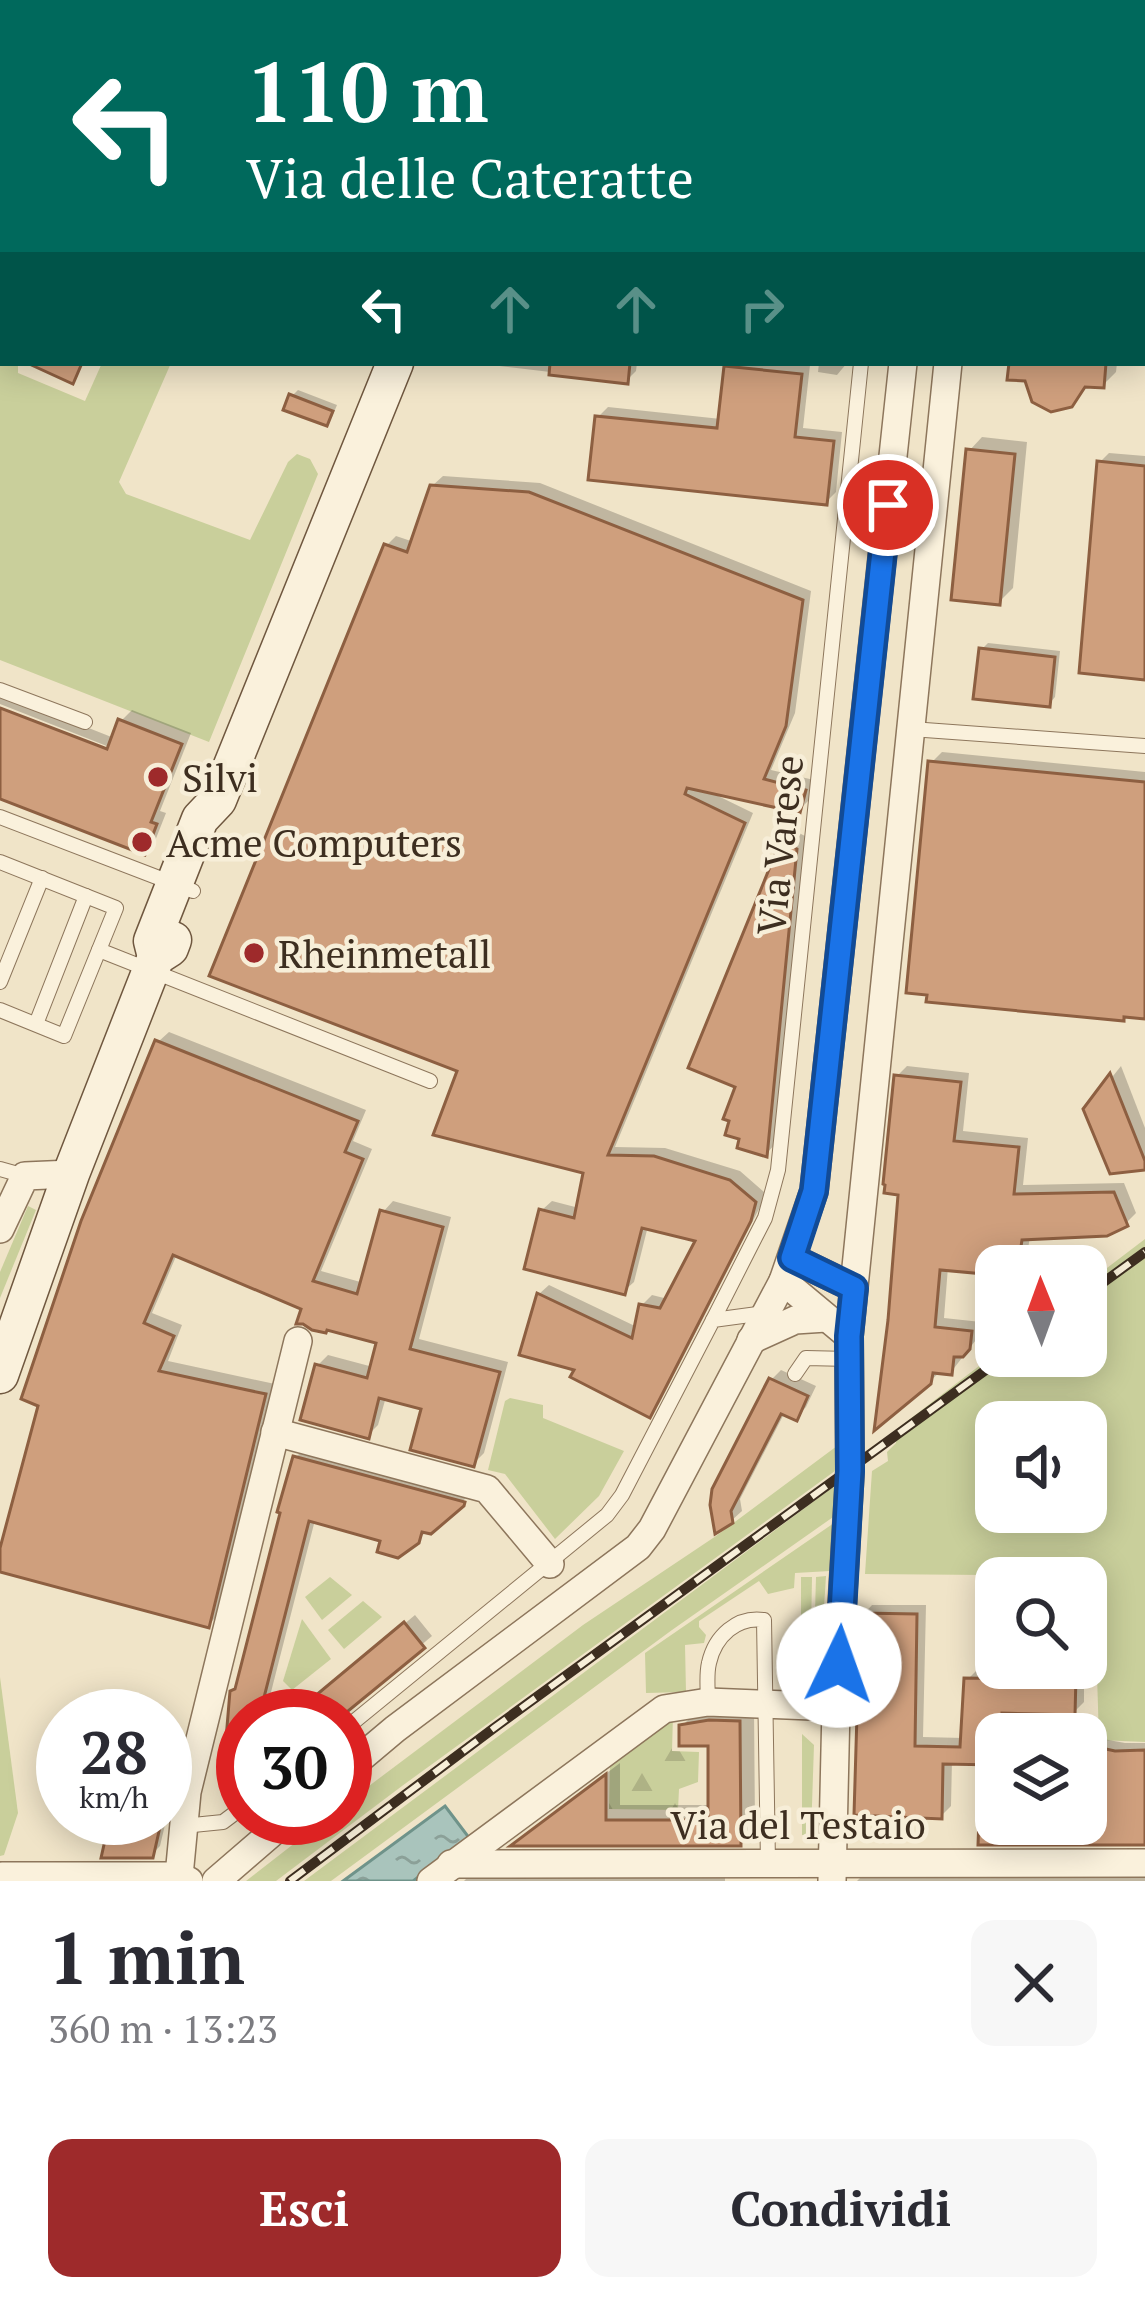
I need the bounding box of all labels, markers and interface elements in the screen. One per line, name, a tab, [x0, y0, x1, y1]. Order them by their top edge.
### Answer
text: 110 m	[246, 35, 489, 146]
icon: left	[48, 48, 204, 204]
text: Via delle Cateratte	[246, 142, 694, 213]
icon: left	[351, 276, 417, 342]
icon: ahead	[477, 276, 543, 342]
icon: ahead	[603, 276, 669, 342]
icon: right	[729, 276, 795, 342]
pin	[837, 454, 939, 556]
icon: arrive	[855, 472, 921, 538]
place label: Silvi	[182, 751, 258, 803]
street label: Via Varese	[744, 752, 814, 938]
marker: Silvi	[145, 764, 171, 790]
place label: Acme Computers	[166, 816, 462, 868]
marker: Acme Computers	[129, 829, 155, 855]
place label: Rheinmetall	[278, 927, 491, 979]
marker: Rheinmetall	[241, 940, 267, 966]
north arrow	[975, 1245, 1107, 1377]
map controls	[975, 1245, 1107, 1845]
button: sound	[975, 1401, 1107, 1533]
button: search	[975, 1557, 1107, 1689]
position arrow	[776, 1602, 902, 1728]
speed limit sign: 30	[216, 1689, 372, 1845]
text: 28	[80, 1712, 148, 1791]
button: layers	[975, 1713, 1107, 1845]
text: km/h	[79, 1777, 149, 1817]
street label: Via del Testaio	[670, 1798, 926, 1850]
text: 1 min	[48, 1909, 245, 2005]
button: close	[971, 1920, 1097, 2046]
text: 360 m · 13:23	[48, 2002, 278, 2054]
button: Esci	[48, 2139, 561, 2277]
button: Condividi	[585, 2139, 1097, 2277]

